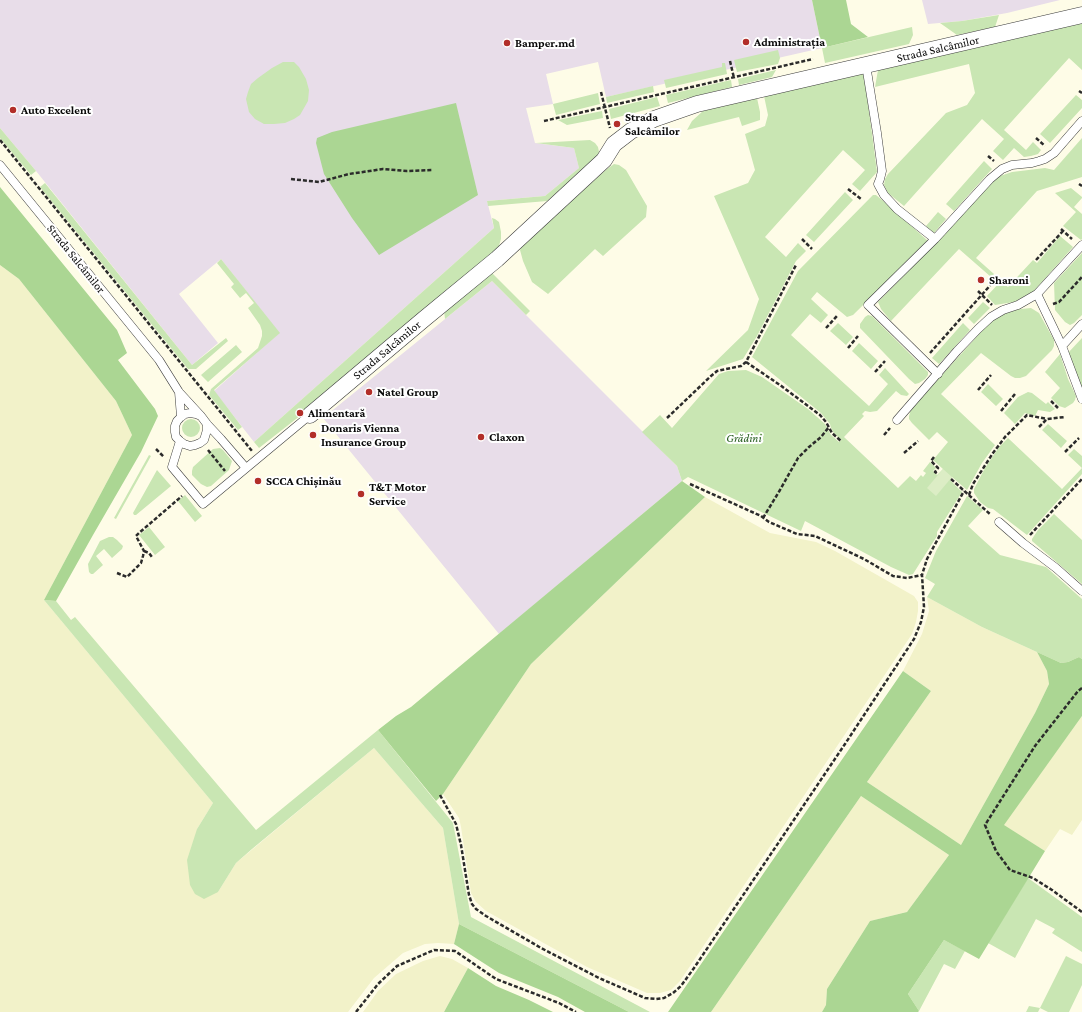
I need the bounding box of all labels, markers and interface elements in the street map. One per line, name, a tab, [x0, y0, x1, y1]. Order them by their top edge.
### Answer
street label: Strada Salcâmilor	[895, 33, 981, 65]
place label: Administrația	[754, 35, 825, 49]
place label: Bamper.md	[515, 36, 575, 50]
marker: Administrația	[741, 37, 751, 47]
marker: Bamper.md	[502, 38, 512, 48]
place label: Auto Excelent	[21, 103, 91, 117]
marker: Auto Excelent	[8, 105, 18, 115]
place label: Strada Salcâmilor	[625, 110, 680, 138]
marker: Strada Salcâmilor	[612, 119, 622, 129]
street label: Strada Salcâmilor	[44, 222, 108, 296]
place label: Sharoni	[989, 273, 1029, 287]
marker: Sharoni	[976, 275, 986, 285]
street label: Strada Salcâmilor	[350, 317, 424, 383]
place label: Natel Group	[377, 385, 438, 399]
marker: Natel Group	[364, 387, 374, 397]
place label: Alimentară	[308, 406, 365, 420]
marker: Alimentară	[295, 408, 305, 418]
place label: Donaris Vienna Insurance Group	[321, 421, 406, 449]
marker: Donaris Vienna Insurance Group	[308, 430, 318, 440]
place label: Claxon	[489, 430, 525, 444]
park label: Grădini	[726, 431, 762, 445]
marker: Claxon	[476, 432, 486, 442]
place label: SCCA Chișinău	[266, 474, 341, 488]
marker: SCCA Chișinău	[253, 476, 263, 486]
place label: T&T Motor Service	[369, 480, 426, 508]
marker: T&T Motor Service	[356, 489, 366, 499]

